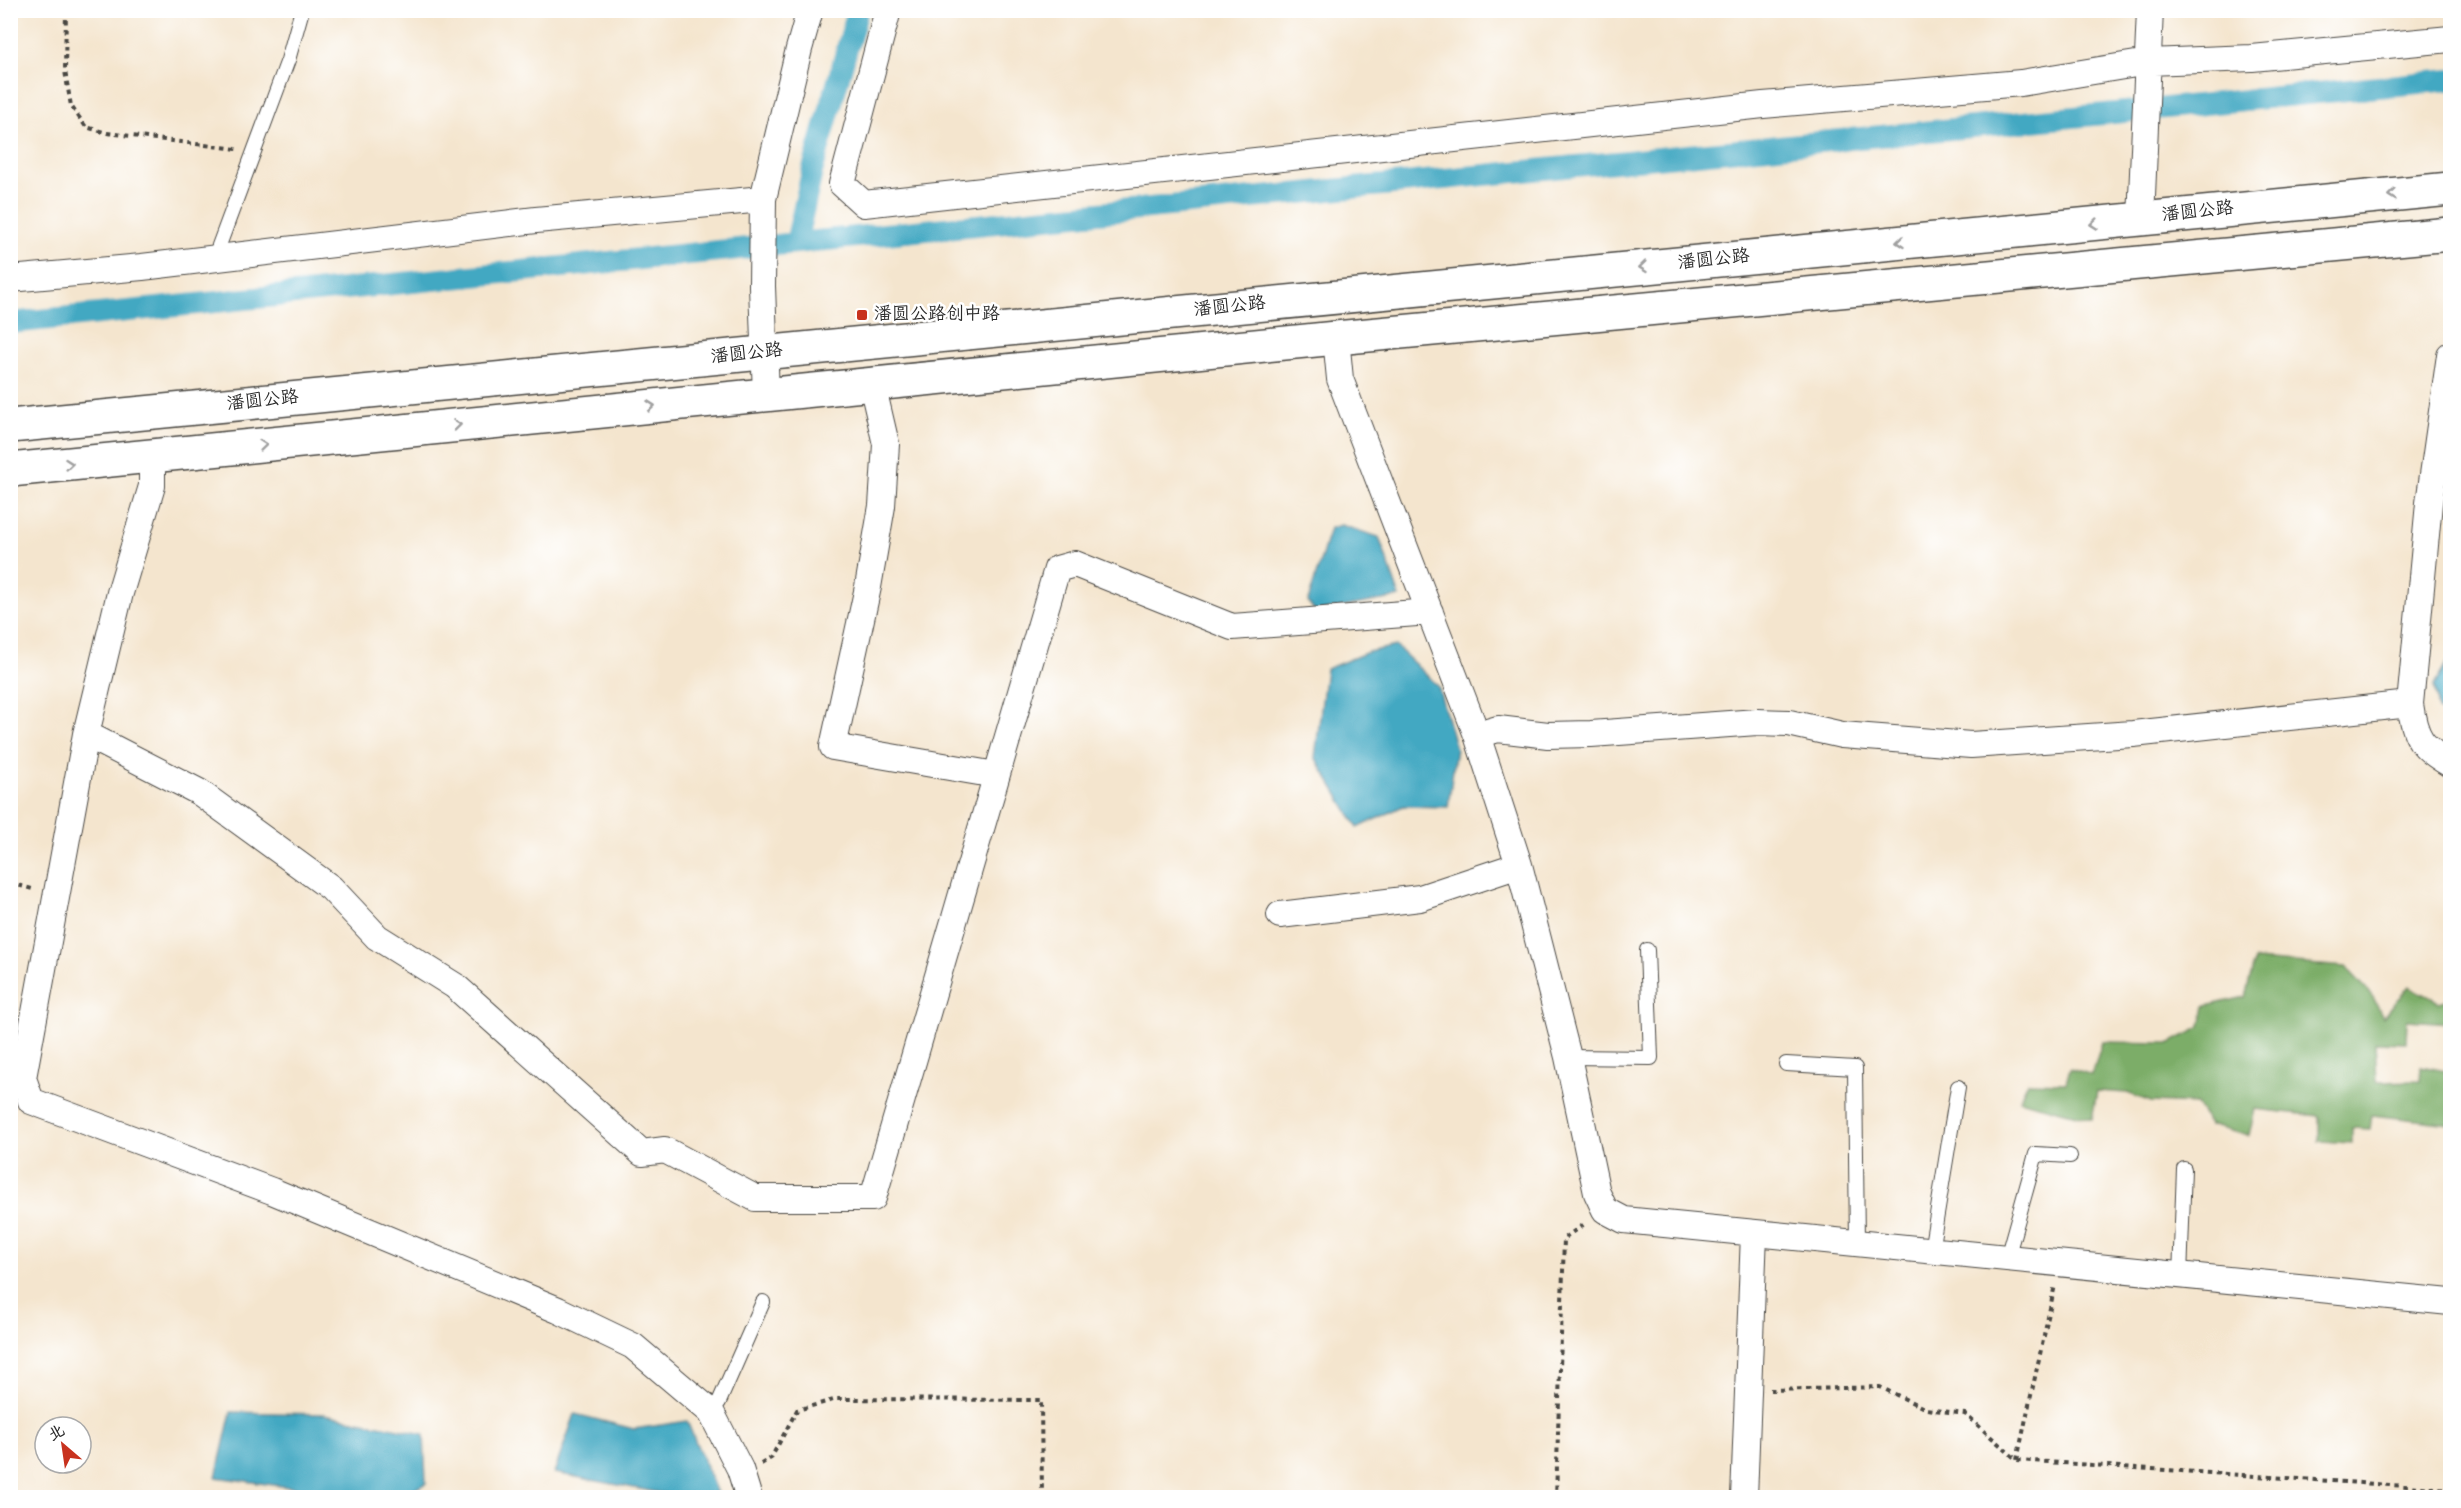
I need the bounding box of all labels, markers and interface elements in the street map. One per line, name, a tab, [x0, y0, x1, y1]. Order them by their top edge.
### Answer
one-way arrow	[2388, 188, 2397, 201]
street label: 潘圆公路	[2161, 198, 2235, 227]
one-way arrow	[2089, 217, 2098, 230]
one-way arrow	[1895, 235, 1904, 248]
street label: 潘圆公路	[1677, 246, 1751, 275]
one-way arrow	[1638, 260, 1647, 273]
street label: 潘圆公路	[1193, 293, 1267, 322]
place label: 潘圆公路创中路	[874, 304, 1000, 326]
marker: 潘圆公路创中路	[855, 308, 869, 322]
street label: 潘圆公路	[710, 340, 784, 369]
street label: 潘圆公路	[226, 387, 300, 416]
one-way arrow	[646, 400, 655, 413]
one-way arrow	[452, 419, 461, 432]
one-way arrow	[258, 439, 267, 452]
one-way arrow	[64, 458, 73, 471]
north arrow	[33, 1415, 93, 1475]
text: 北	[45, 1422, 69, 1447]

